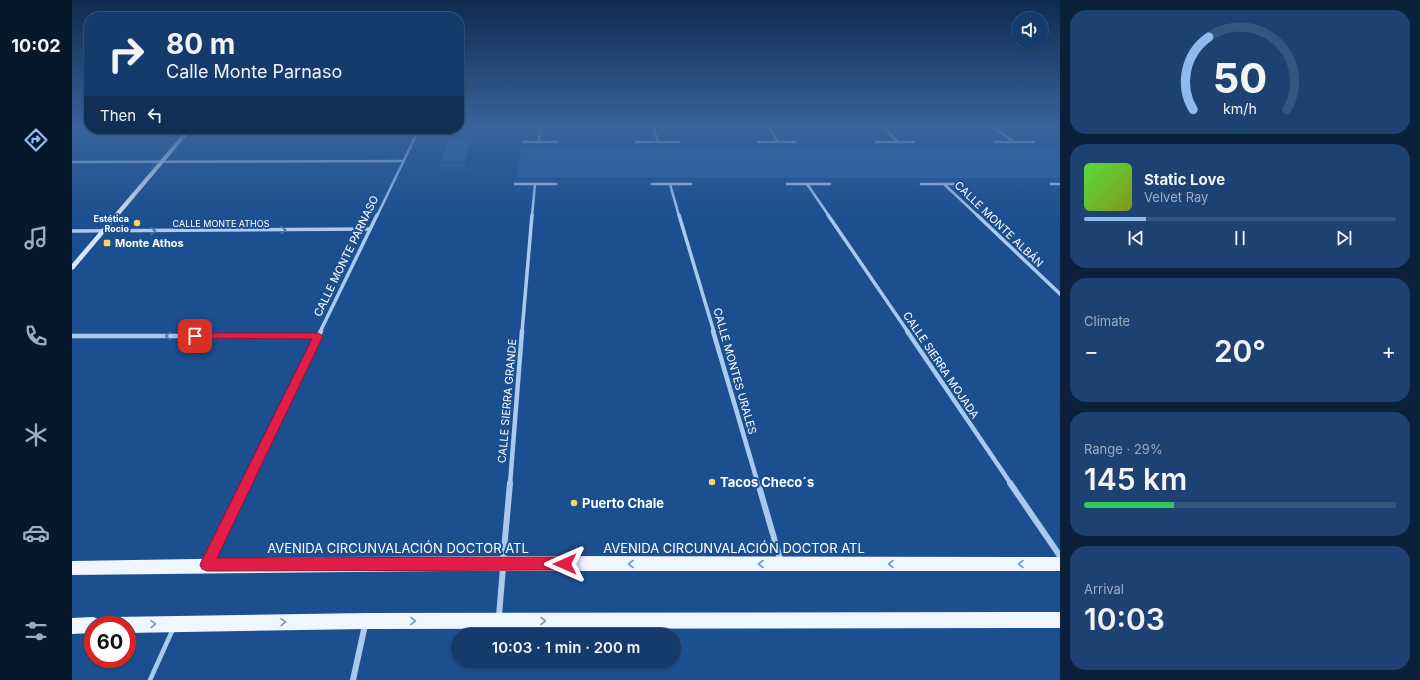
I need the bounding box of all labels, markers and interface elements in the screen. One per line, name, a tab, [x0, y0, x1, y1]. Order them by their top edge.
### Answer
map controls	[1012, 12, 1048, 48]
button: sound	[1012, 12, 1048, 48]
text: 80 m	[166, 27, 235, 61]
icon: right	[100, 28, 152, 80]
text: 10:02	[11, 35, 61, 56]
text: 50	[1213, 53, 1267, 103]
text: Calle Monte Parnaso	[166, 61, 342, 82]
text: km/h	[1223, 100, 1257, 117]
icon: left	[144, 104, 166, 126]
text: Then	[100, 106, 136, 125]
icon: directions	[22, 126, 50, 154]
text: Static Love	[1144, 170, 1225, 189]
street label: CALLE MONTE ALBÁN	[952, 178, 1046, 270]
text: Velvet Ray	[1144, 189, 1208, 205]
street label: CALLE MONTE PARNASO	[311, 193, 381, 319]
place label: Estética Rocio	[94, 213, 129, 234]
marker: Estética Rocio	[132, 218, 142, 228]
street label: CALLE MONTE ATHOS	[173, 218, 270, 229]
icon: music	[22, 224, 50, 252]
one-way arrow	[280, 226, 286, 234]
one-way arrow	[150, 227, 156, 235]
icon: previous	[1125, 227, 1147, 249]
icon: pause	[1229, 227, 1251, 249]
icon: next	[1333, 227, 1355, 249]
place label: Monte Athos	[115, 236, 184, 250]
marker: Monte Athos	[102, 238, 112, 248]
street label: CALLE MONTES URALES	[710, 306, 760, 436]
street label: CALLE SIERRA MOJADA	[900, 309, 982, 422]
text: Climate	[1084, 313, 1130, 329]
pin	[178, 319, 212, 353]
icon: phone	[22, 322, 50, 350]
icon: arrive	[184, 325, 206, 347]
one-way arrow	[165, 332, 171, 340]
text: 20°	[1214, 333, 1266, 369]
street label: CALLE SIERRA GRANDE	[495, 338, 519, 464]
text: −	[1084, 338, 1099, 364]
text: +	[1381, 338, 1396, 364]
icon: climate	[22, 421, 50, 449]
text: Range · 29%	[1084, 441, 1163, 457]
text: 145 km	[1084, 461, 1187, 497]
place label: Tacos Checo´s	[720, 474, 814, 490]
marker: Tacos Checo´s	[707, 477, 717, 487]
place label: Puerto Chale	[582, 495, 664, 511]
marker: Puerto Chale	[569, 498, 579, 508]
icon: car	[22, 519, 50, 547]
street label: AVENIDA CIRCUNVALACIÓN DOCTOR ATL	[267, 540, 529, 556]
street label: AVENIDA CIRCUNVALACIÓN DOCTOR ATL	[603, 540, 865, 556]
position arrow	[544, 543, 586, 585]
one-way arrow	[628, 560, 634, 568]
one-way arrow	[758, 560, 764, 568]
one-way arrow	[888, 560, 894, 568]
one-way arrow	[1018, 560, 1024, 568]
text: Arrival	[1084, 581, 1124, 597]
text: 10:03	[1084, 601, 1165, 637]
speed limit sign: 60	[84, 616, 136, 668]
icon: filters	[22, 617, 50, 645]
one-way arrow	[410, 617, 416, 625]
one-way arrow	[540, 617, 546, 625]
one-way arrow	[280, 618, 286, 626]
one-way arrow	[150, 620, 156, 628]
text: 10:03 · 1 min · 200 m	[492, 638, 640, 657]

